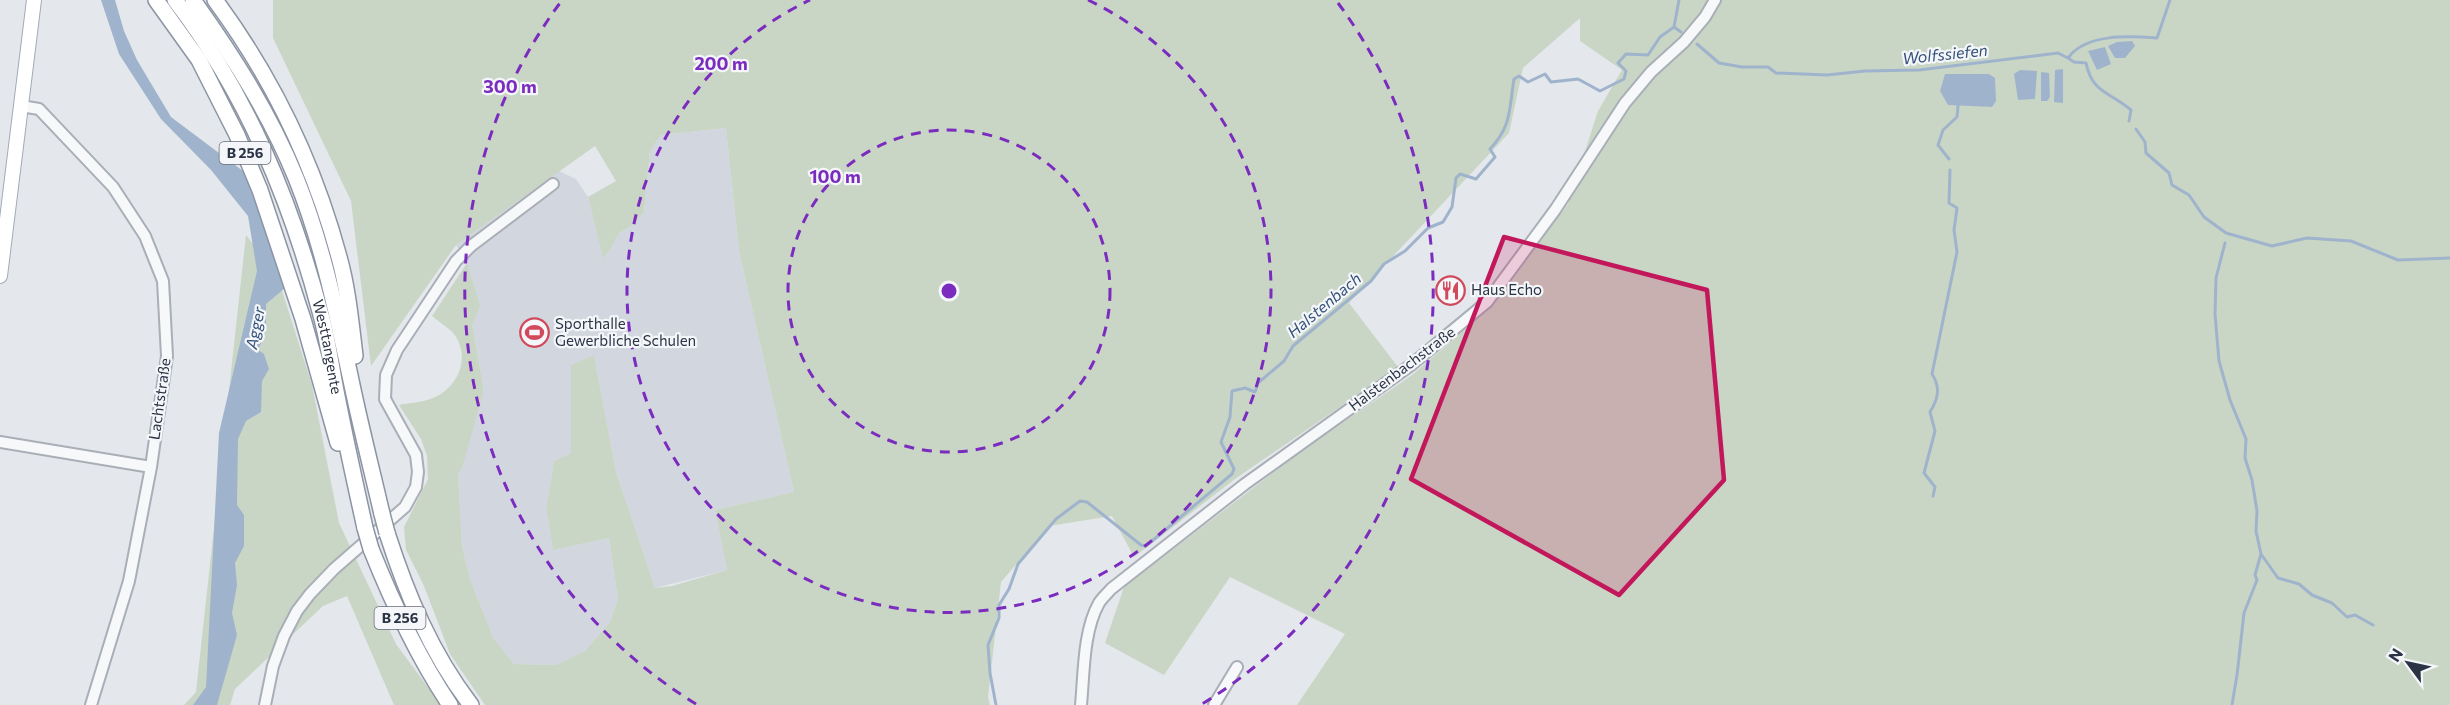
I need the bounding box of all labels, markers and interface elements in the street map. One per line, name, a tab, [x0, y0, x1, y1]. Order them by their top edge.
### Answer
water label: Wolfssiefen	[1901, 40, 1989, 67]
text: 200 m	[694, 52, 748, 74]
text: 300 m	[483, 75, 537, 97]
road number: B 256	[220, 142, 270, 164]
text: 100 m	[809, 165, 861, 187]
water label: Halstenbach	[1283, 268, 1364, 341]
restaurant icon: Haus Echo	[1434, 274, 1466, 306]
place label: Haus Echo	[1471, 280, 1542, 298]
centre of rings	[939, 281, 959, 301]
street label: Westtangente	[309, 297, 346, 396]
water label: Agger	[241, 305, 268, 352]
place label: Sporthalle Gewerbliche Schulen	[555, 314, 696, 349]
sports icon: Sporthalle Gewerbliche Schulen	[518, 317, 550, 349]
street label: Halstenbachstraße	[1345, 322, 1458, 414]
street label: Lachtstraße	[144, 357, 174, 441]
road number: B 256	[374, 607, 426, 629]
north arrow	[2378, 633, 2438, 693]
text: N	[2384, 644, 2406, 665]

